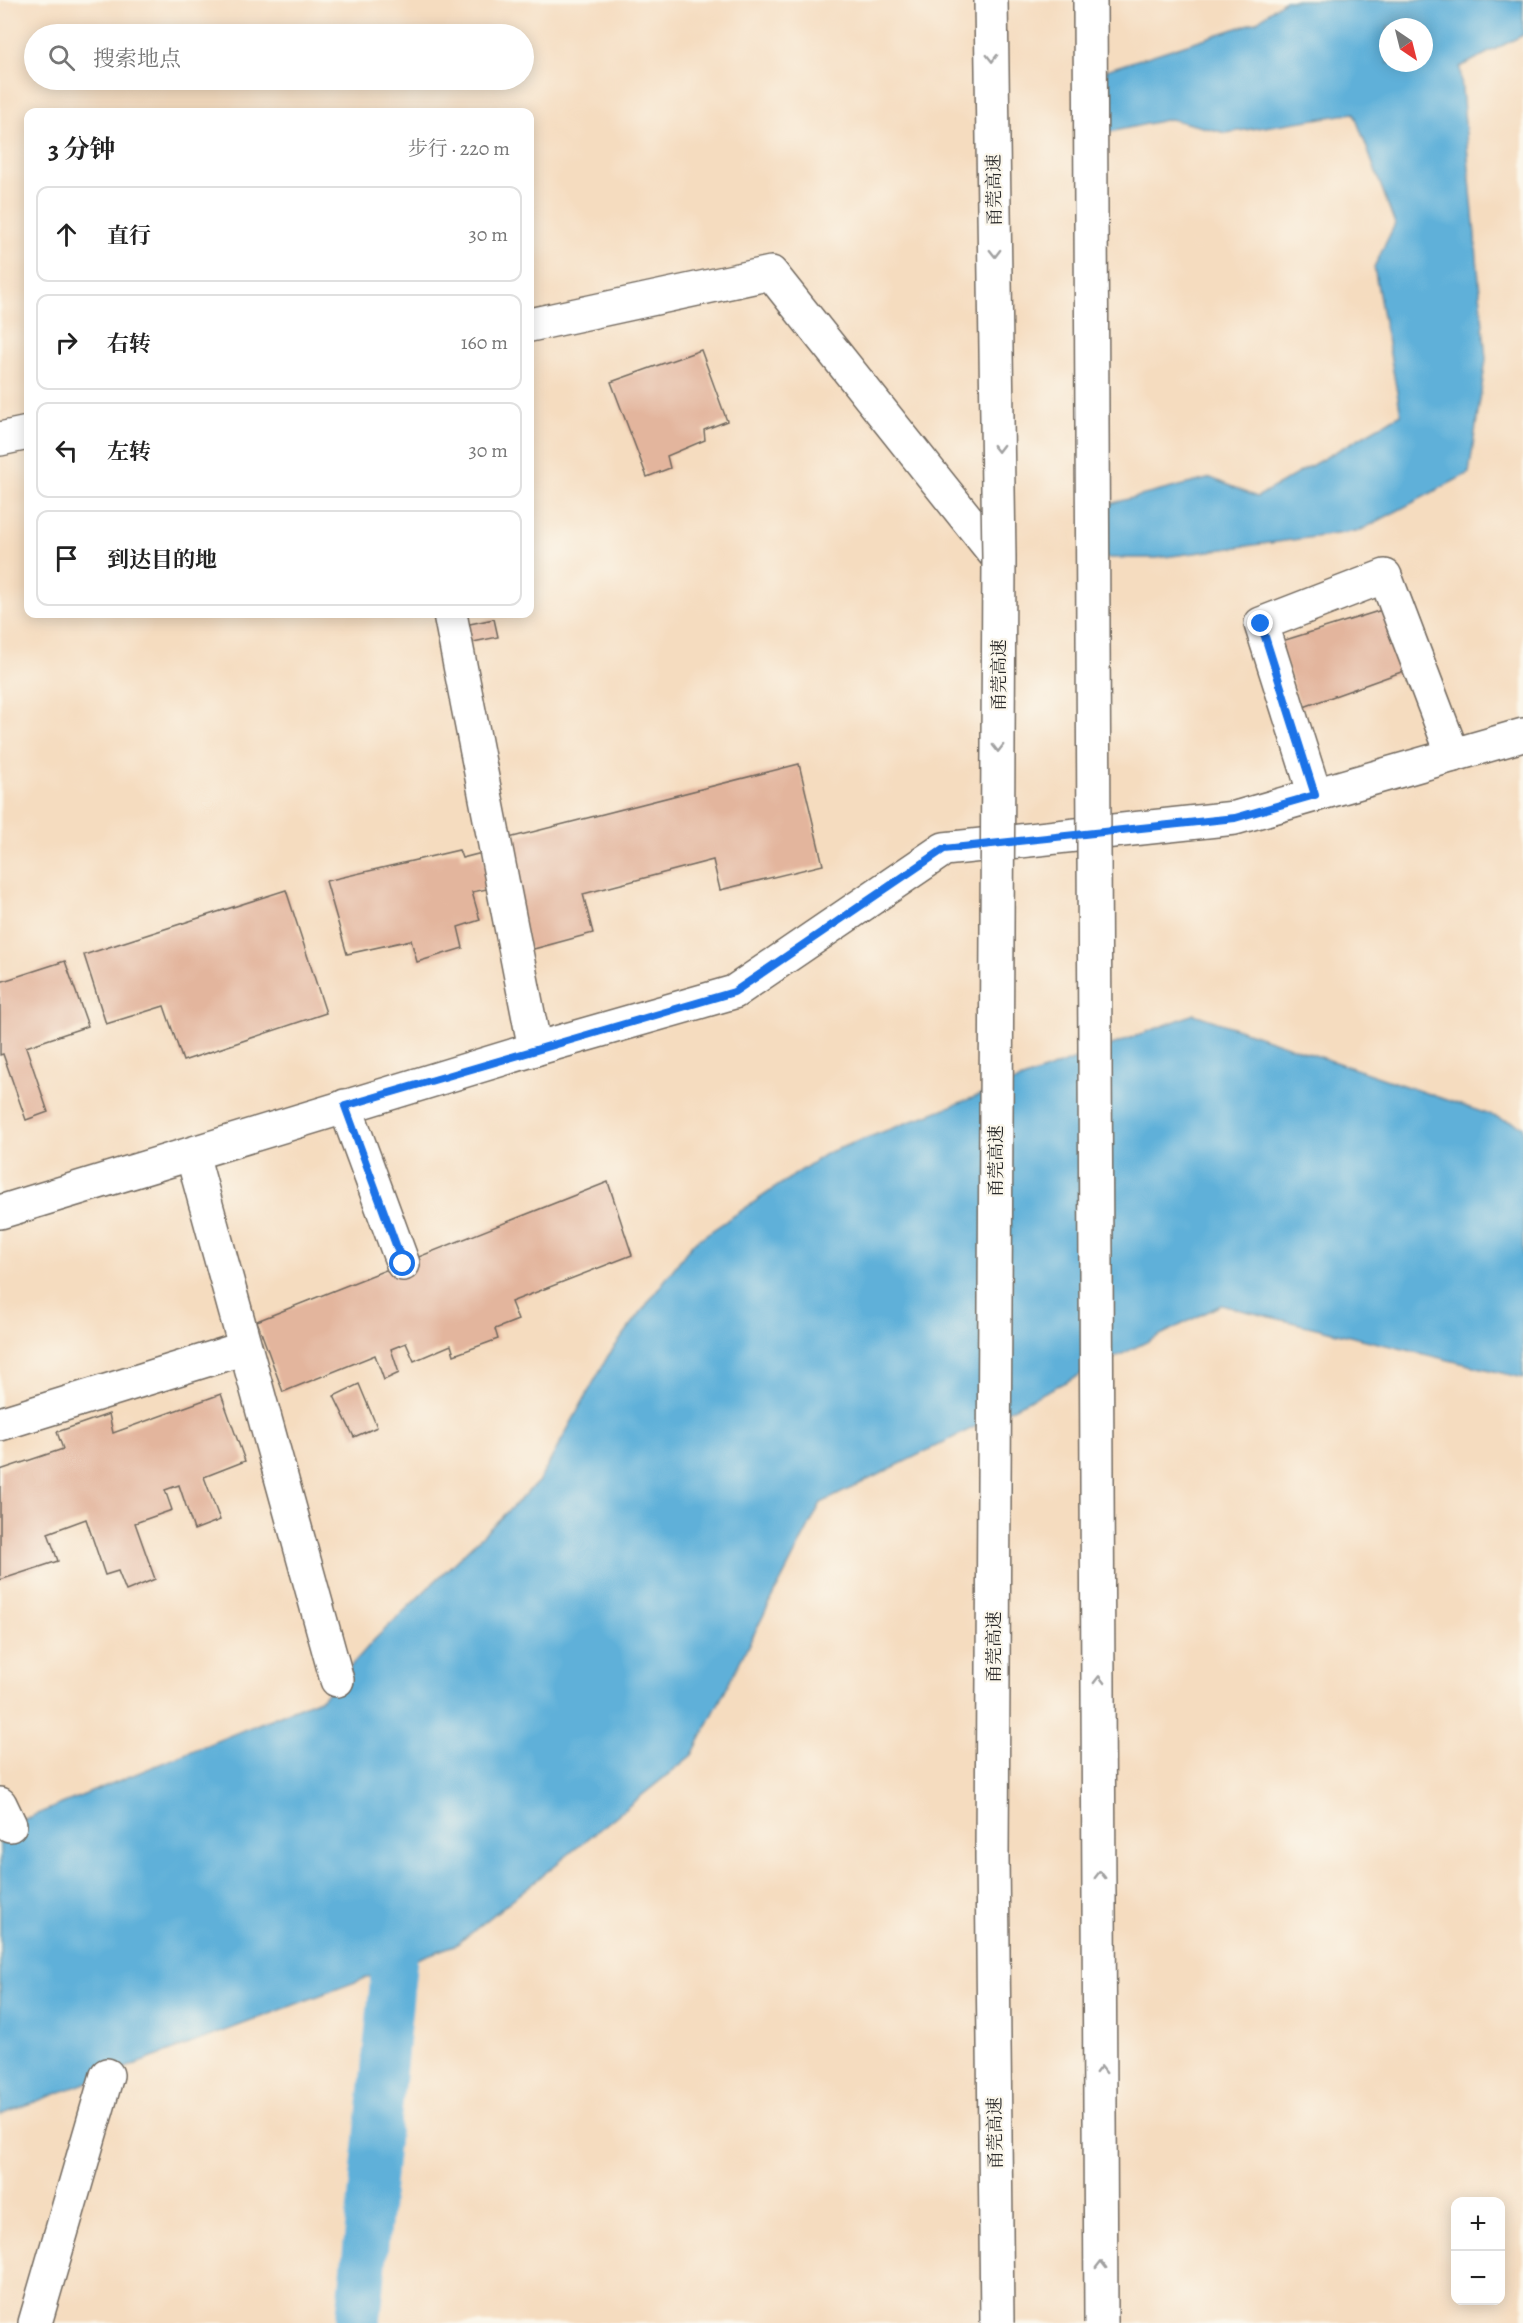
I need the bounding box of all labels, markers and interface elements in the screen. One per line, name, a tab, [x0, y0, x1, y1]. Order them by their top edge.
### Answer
north arrow	[1379, 18, 1433, 72]
search box	[24, 24, 534, 90]
icon: search	[45, 41, 78, 74]
text: 搜索地点	[93, 44, 181, 74]
one-way arrow	[986, 54, 998, 63]
text: 3 分钟	[48, 132, 116, 167]
text: 步行 · 220 m	[408, 135, 510, 162]
street label: 甬莞高速	[981, 154, 1007, 226]
icon: ahead	[50, 218, 83, 251]
text: 直行	[107, 221, 151, 251]
text: 30 m	[468, 221, 508, 248]
one-way arrow	[989, 249, 1001, 258]
icon: right	[50, 326, 83, 359]
text: 右转	[107, 329, 151, 359]
text: 160 m	[461, 329, 508, 356]
icon: left	[50, 434, 83, 467]
text: 左转	[107, 437, 151, 467]
text: 30 m	[468, 437, 508, 464]
one-way arrow	[992, 444, 1004, 453]
icon: arrive	[50, 542, 83, 575]
text: 到达目的地	[107, 545, 217, 575]
route end	[1247, 610, 1273, 636]
street label: 甬莞高速	[987, 639, 1011, 711]
one-way arrow	[992, 744, 1004, 753]
street label: 甬莞高速	[984, 1125, 1008, 1197]
route start	[389, 1250, 415, 1276]
street label: 甬莞高速	[982, 1611, 1006, 1683]
one-way arrow	[1093, 1675, 1105, 1684]
one-way arrow	[1094, 1870, 1106, 1879]
one-way arrow	[1095, 2065, 1107, 2074]
street label: 甬莞高速	[982, 2097, 1008, 2169]
map controls	[1451, 2197, 1505, 2305]
button: +	[1451, 2197, 1505, 2251]
button: −	[1451, 2251, 1505, 2305]
one-way arrow	[1095, 2260, 1107, 2269]

